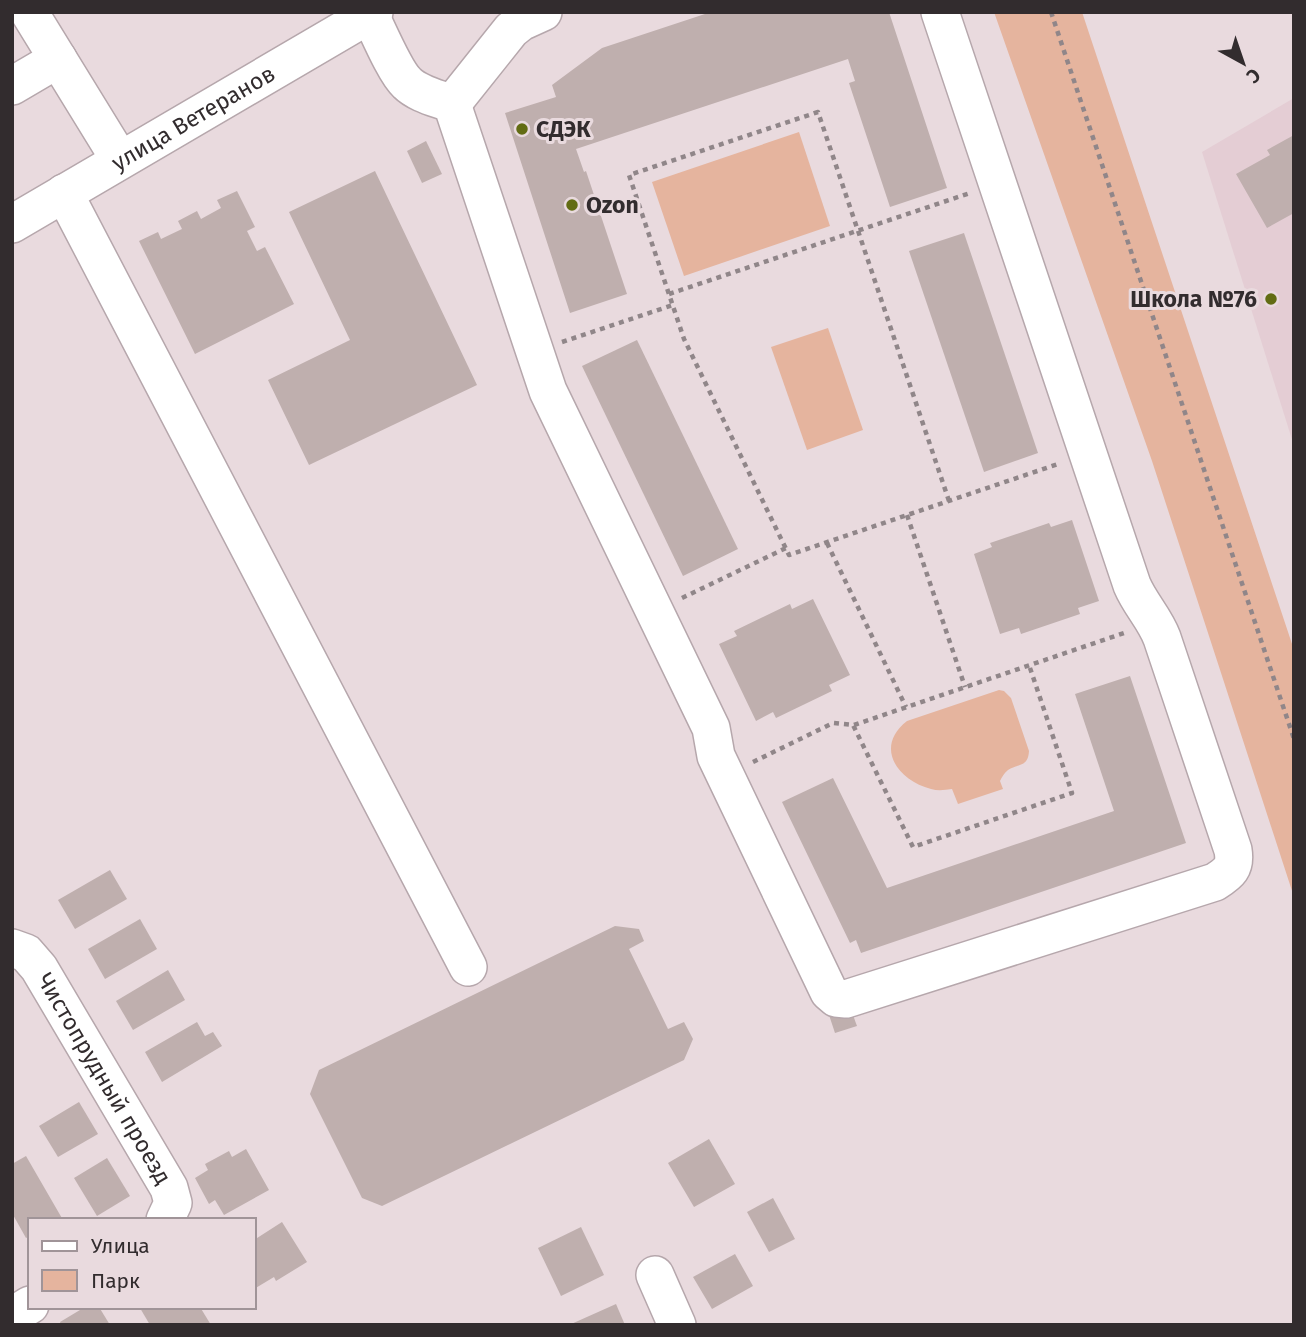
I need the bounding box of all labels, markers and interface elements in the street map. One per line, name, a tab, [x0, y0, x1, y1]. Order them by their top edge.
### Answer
north arrow	[1208, 28, 1278, 98]
street label: улица Ветеранов	[107, 59, 280, 177]
text: С	[1242, 63, 1265, 88]
place label: СДЭК	[536, 115, 591, 143]
marker: СДЭК	[514, 121, 530, 137]
place label: Ozon	[586, 191, 639, 219]
marker: Ozon	[564, 197, 580, 213]
place label: Школа №76	[1130, 285, 1257, 313]
marker: Школа №76	[1263, 291, 1279, 307]
street label: Чистопрудный проезд	[31, 968, 177, 1189]
legend	[28, 1218, 256, 1309]
text: Улица	[91, 1233, 150, 1259]
text: Парк	[91, 1268, 140, 1294]

